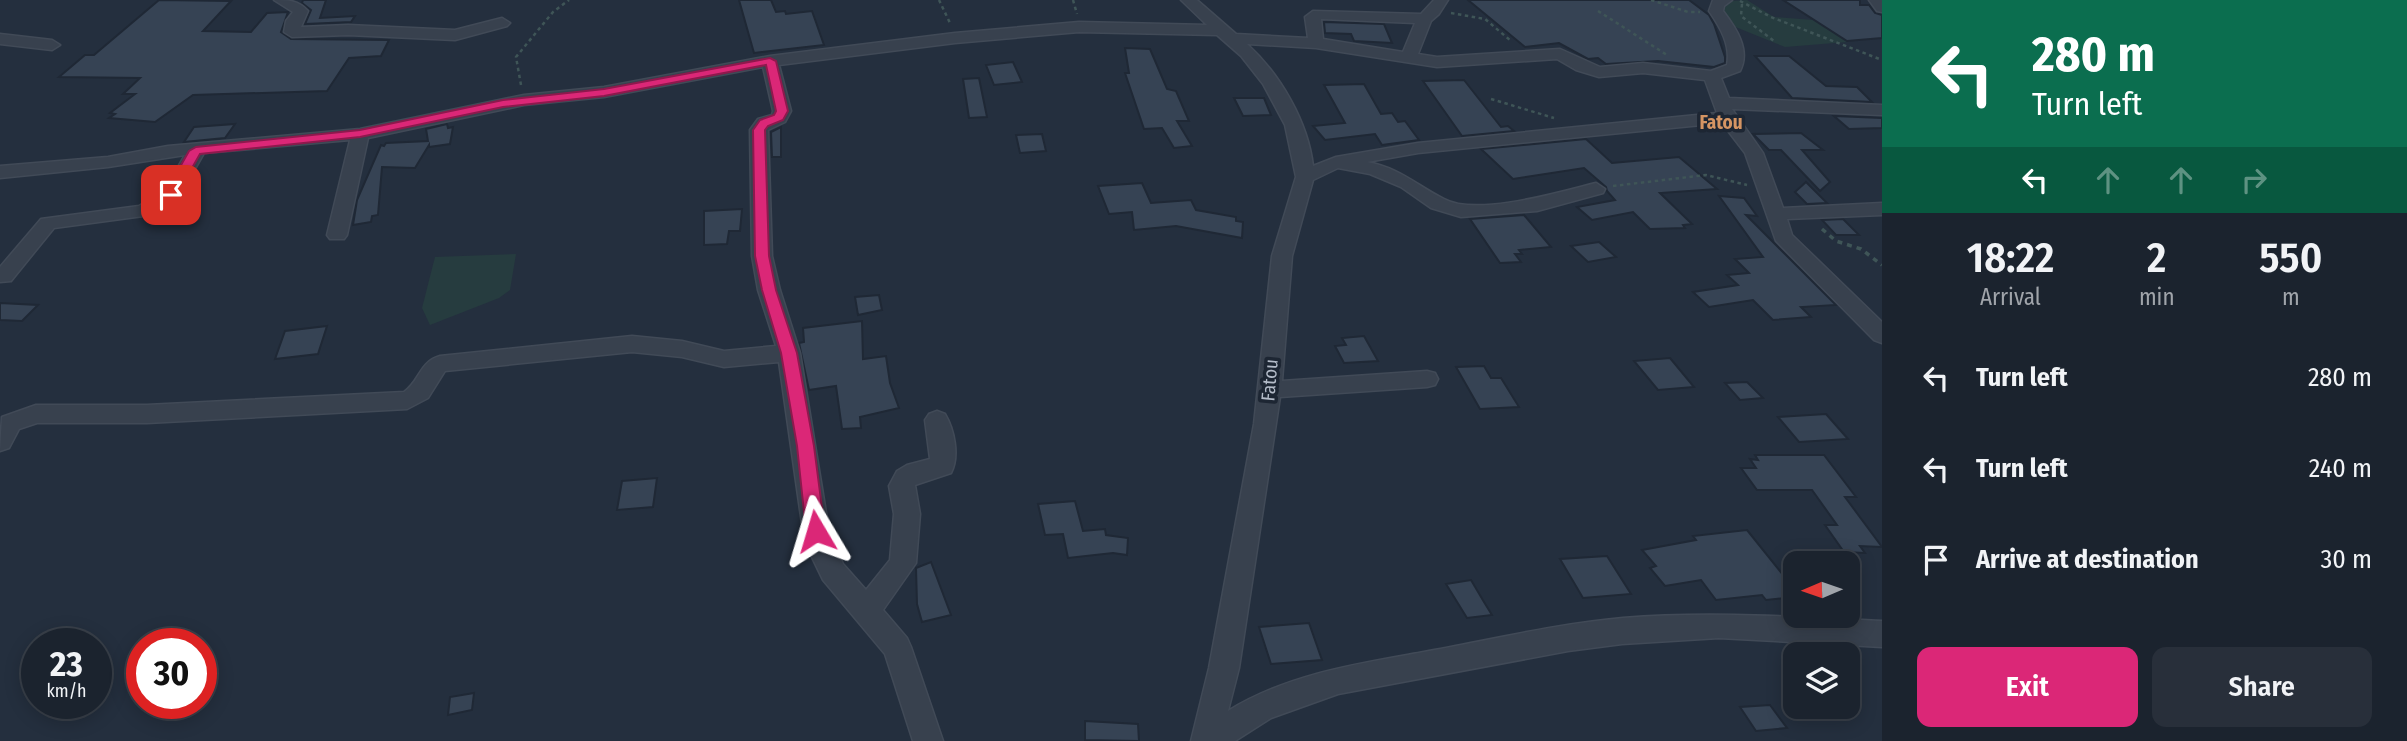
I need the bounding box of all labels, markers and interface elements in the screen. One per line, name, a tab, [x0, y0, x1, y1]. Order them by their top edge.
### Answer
text: 280 m	[2032, 25, 2155, 84]
icon: left	[1917, 28, 2008, 119]
text: Turn left	[2032, 85, 2142, 123]
district label: Fatou	[1699, 111, 1743, 134]
icon: left	[2016, 161, 2054, 199]
icon: ahead	[2089, 161, 2127, 199]
icon: ahead	[2162, 161, 2200, 199]
icon: right	[2235, 161, 2273, 199]
pin	[141, 165, 201, 225]
icon: arrive	[152, 176, 190, 214]
text: 18:22	[1967, 233, 2054, 283]
text: 2	[2147, 233, 2166, 283]
text: 550	[2259, 233, 2322, 283]
text: Arrival	[1980, 283, 2041, 311]
text: min	[2139, 283, 2175, 311]
text: m	[2282, 283, 2300, 311]
street label: Fatou	[1256, 358, 1283, 402]
icon: left	[1917, 359, 1955, 397]
text: Turn left	[1976, 362, 2068, 393]
text: 280 m	[2308, 362, 2372, 393]
icon: left	[1917, 450, 1955, 488]
text: Turn left	[1976, 453, 2068, 484]
text: 240 m	[2309, 453, 2372, 484]
position arrow	[779, 494, 853, 568]
icon: arrive	[1917, 541, 1955, 579]
text: Arrive at destination	[1976, 544, 2199, 575]
text: 30 m	[2321, 544, 2372, 575]
north arrow	[1783, 551, 1860, 628]
map controls	[1783, 551, 1860, 719]
speed limit sign: 30	[126, 628, 217, 719]
button: layers	[1783, 642, 1860, 719]
text: 23	[50, 643, 83, 685]
button: Exit	[1917, 647, 2138, 727]
button: Share	[2152, 647, 2372, 727]
text: km/h	[46, 680, 87, 702]

